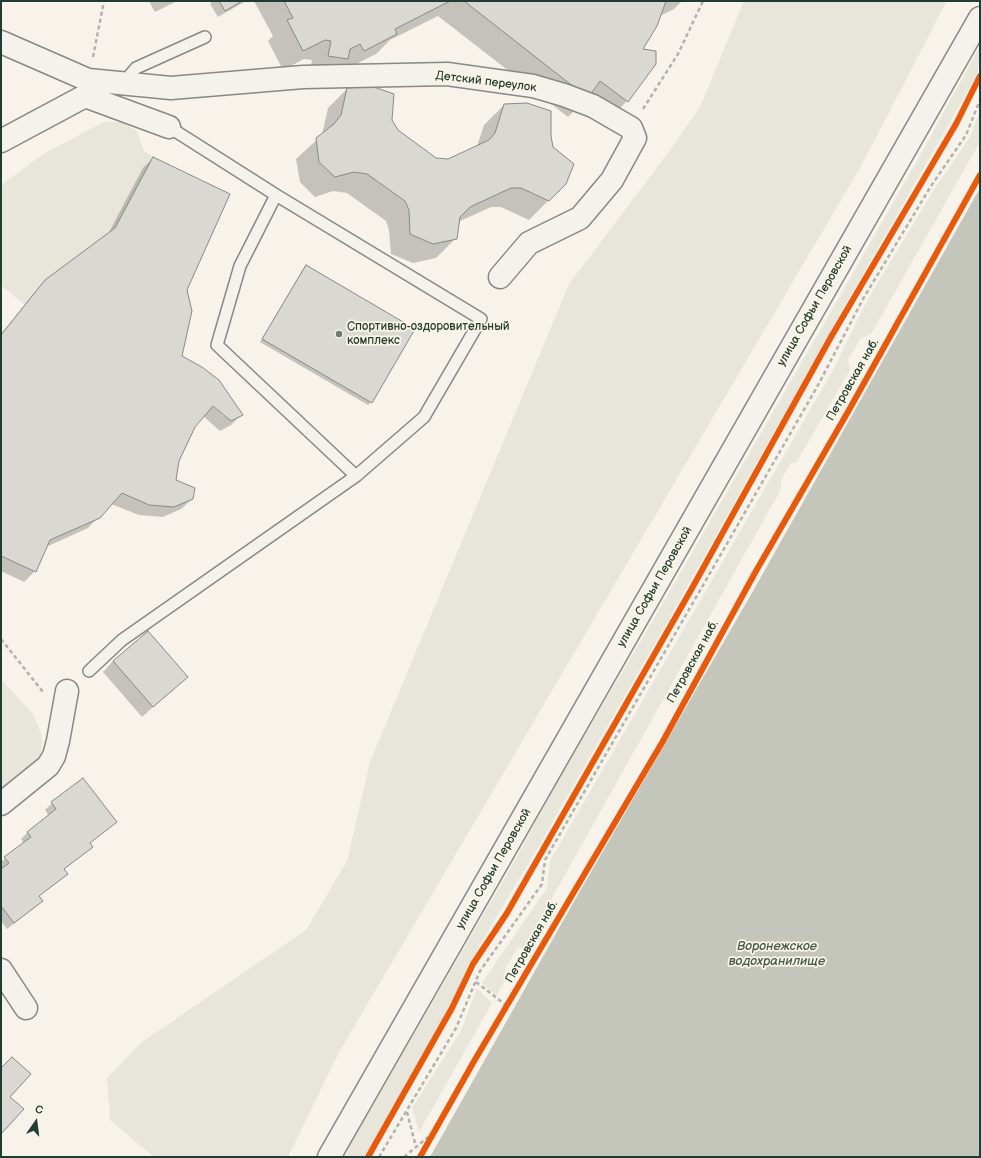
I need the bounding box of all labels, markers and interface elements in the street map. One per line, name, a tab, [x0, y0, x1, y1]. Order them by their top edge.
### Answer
street label: Детский переулок	[435, 69, 537, 95]
street label: улица Софьи Перовской	[775, 243, 855, 369]
place label: Спортивно-оздоровительный комплекс	[347, 320, 510, 348]
marker: Спортивно-оздоровительный комплекс	[334, 329, 344, 339]
street label: Петровская наб.	[824, 336, 882, 424]
street label: улица Софьи Перовской	[615, 524, 695, 650]
street label: Петровская наб.	[664, 618, 722, 706]
street label: улица Софьи Перовской	[454, 806, 534, 932]
street label: Петровская наб.	[503, 898, 561, 986]
water label: Воронежское водохранилище	[729, 939, 825, 970]
north arrow	[16, 1102, 56, 1142]
text: С	[34, 1103, 44, 1117]

